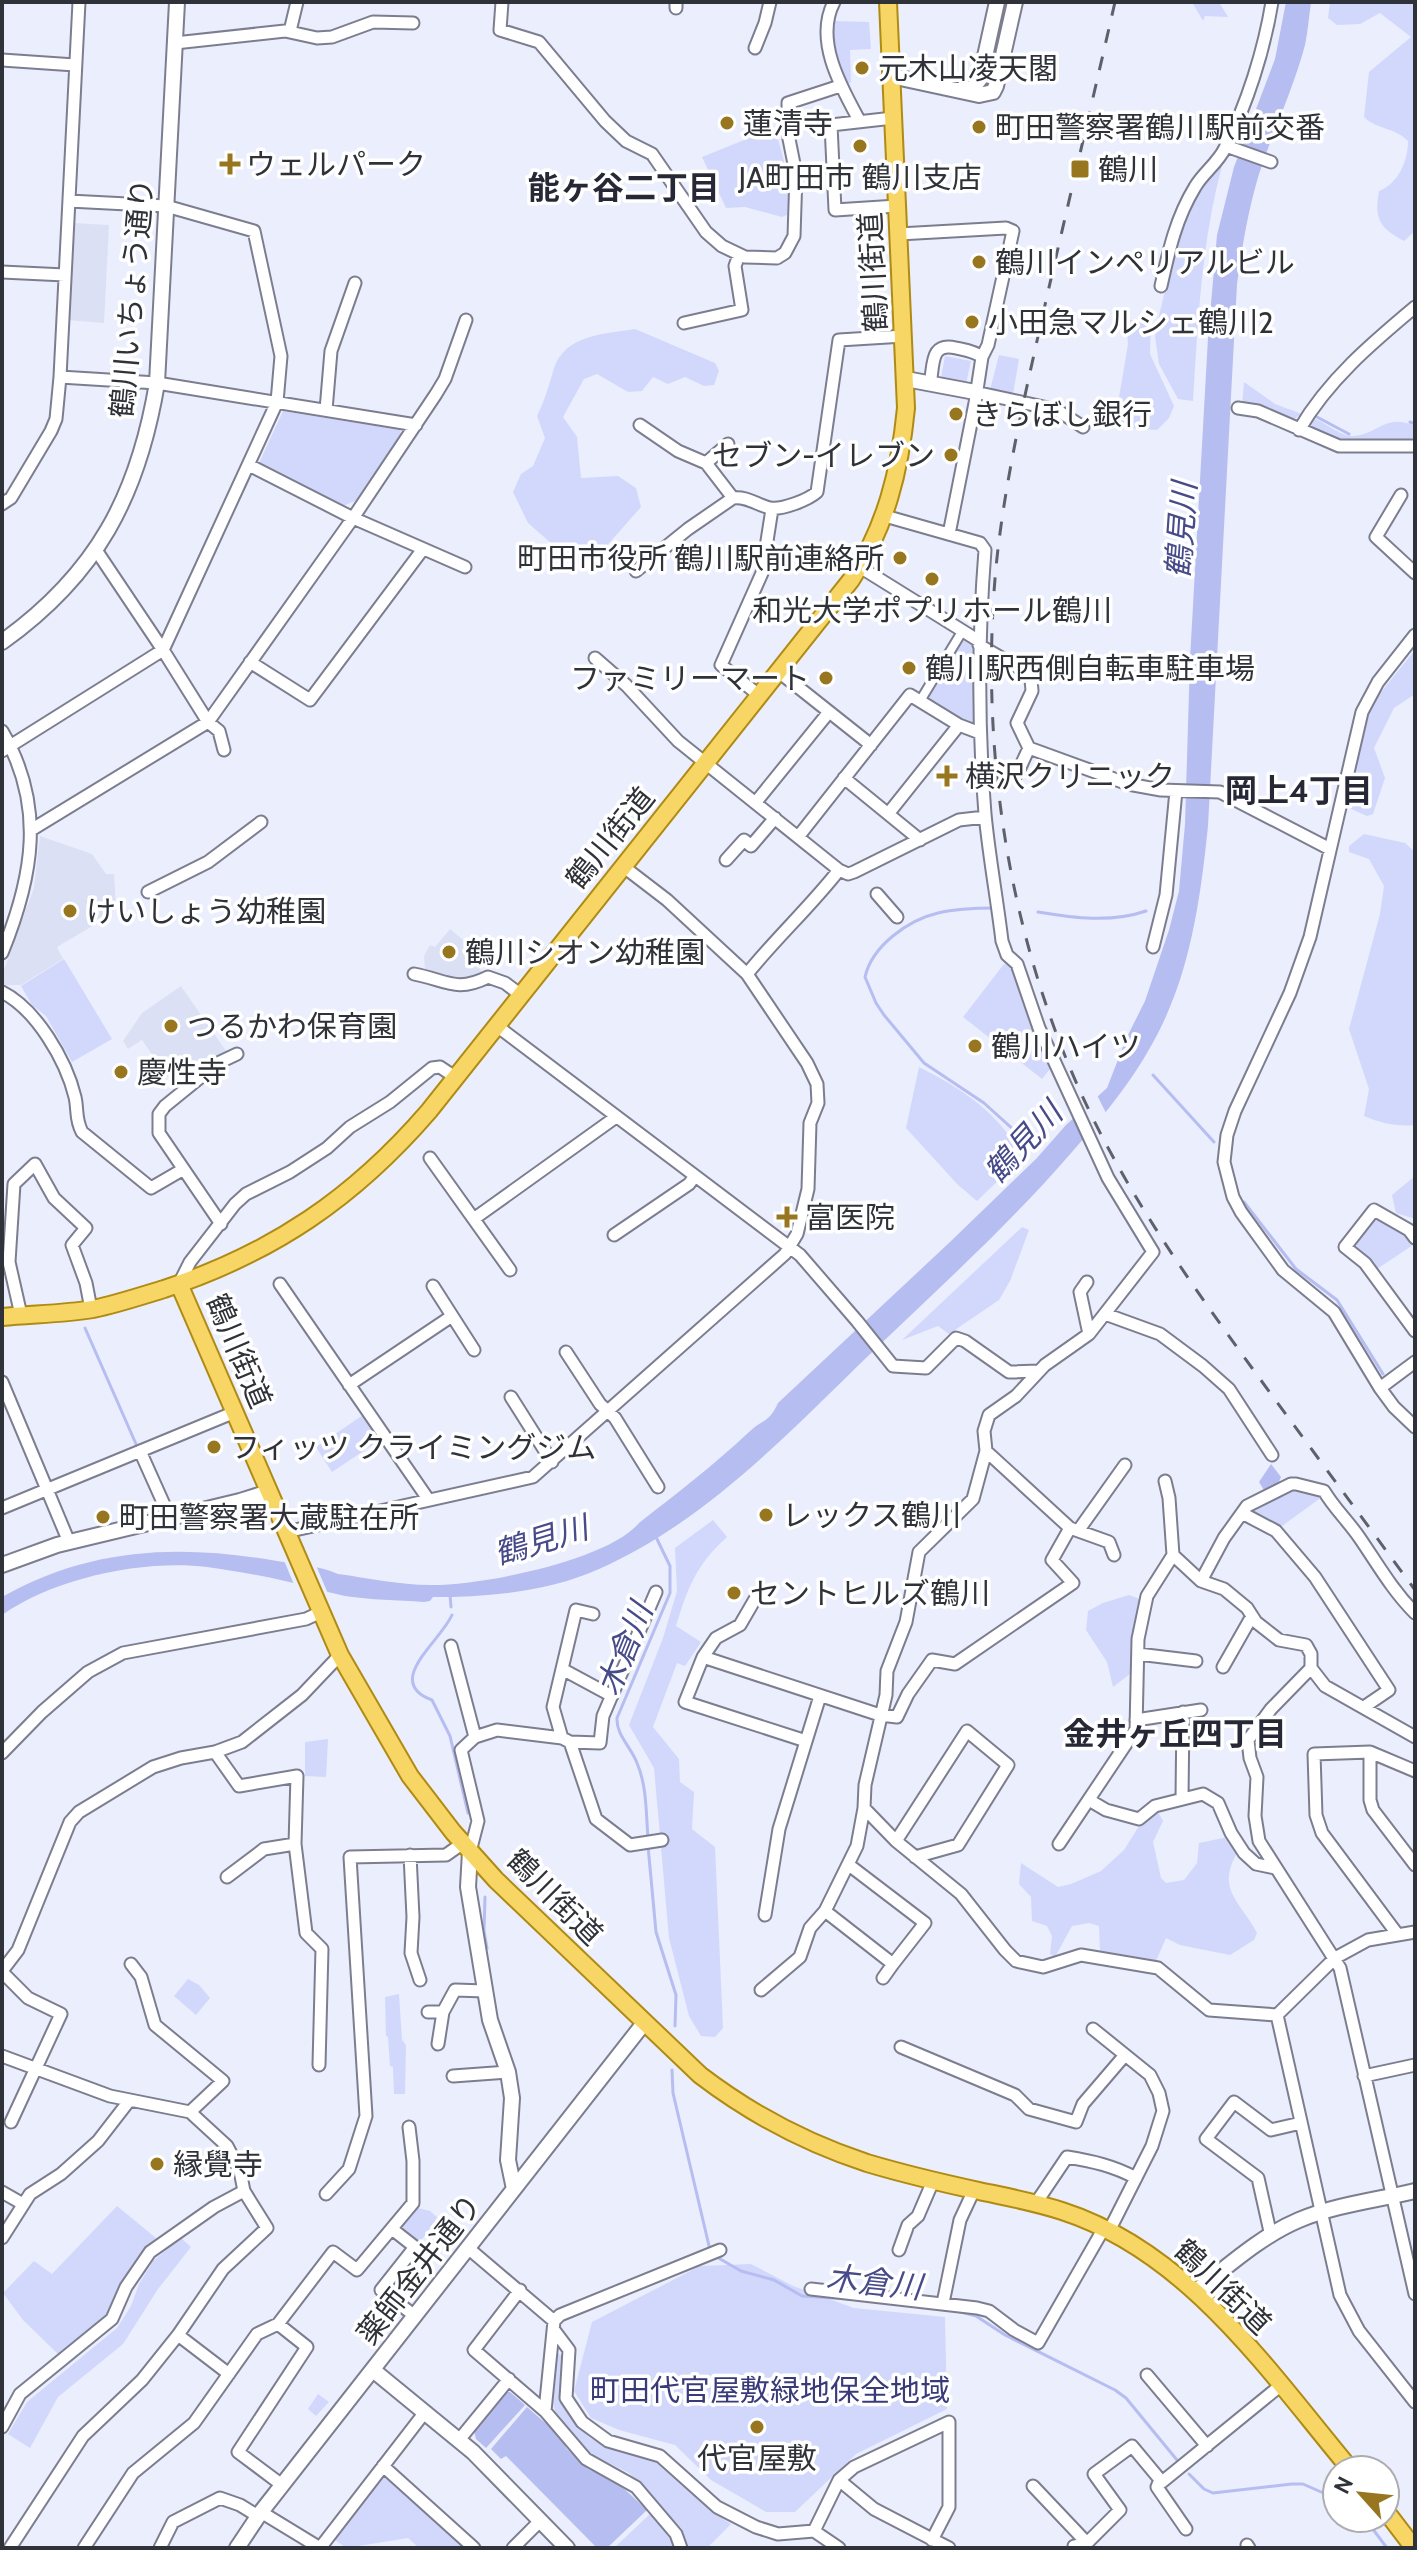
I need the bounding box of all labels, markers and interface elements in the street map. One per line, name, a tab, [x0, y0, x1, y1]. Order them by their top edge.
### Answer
place label: 元木山凌天閣	[878, 50, 1058, 87]
marker: 元木山凌天閣	[853, 59, 871, 77]
place label: 蓮清寺	[743, 105, 833, 142]
place label: 町田警察署鶴川駅前交番	[995, 109, 1325, 146]
marker: 蓮清寺	[718, 114, 736, 132]
marker: 町田警察署鶴川駅前交番	[970, 118, 988, 136]
marker: JA町田市 鶴川支店	[851, 137, 869, 155]
place label: ウェルパーク	[246, 146, 426, 183]
place label: 鶴川	[1098, 151, 1158, 188]
marker: ウェルパーク	[221, 155, 239, 173]
marker: 鶴川	[1069, 158, 1091, 180]
place label: JA町田市 鶴川支店	[738, 159, 981, 196]
district label: 能ヶ谷二丁目	[528, 168, 720, 207]
street label: 鶴川いちょう通り	[103, 177, 161, 419]
street label: 鶴川街道	[851, 211, 895, 333]
place label: 鶴川インペリアルビル	[995, 244, 1295, 281]
marker: 鶴川インペリアルビル	[970, 253, 988, 271]
place label: 小田急マルシェ鶴川2	[988, 304, 1274, 341]
marker: 小田急マルシェ鶴川2	[963, 313, 981, 331]
place label: きらぼし銀行	[972, 396, 1152, 433]
marker: きらぼし銀行	[947, 405, 965, 423]
place label: セブン-イレブン	[712, 437, 935, 474]
marker: セブン-イレブン	[942, 446, 960, 464]
water label: 鶴見川	[1158, 478, 1204, 579]
place label: 町田市役所 鶴川駅前連絡所	[517, 540, 884, 577]
marker: 町田市役所 鶴川駅前連絡所	[891, 549, 909, 567]
marker: 和光大学ポプリホール鶴川	[923, 570, 941, 588]
place label: 和光大学ポプリホール鶴川	[752, 592, 1112, 629]
place label: 鶴川駅西側自転車駐車場	[925, 650, 1255, 687]
marker: 鶴川駅西側自転車駐車場	[900, 659, 918, 677]
place label: ファミリーマート	[570, 660, 810, 697]
marker: ファミリーマート	[817, 669, 835, 687]
place label: 横沢クリニック	[965, 758, 1175, 795]
marker: 横沢クリニック	[936, 765, 958, 787]
district label: 岡上4丁目	[1225, 771, 1373, 810]
street label: 鶴川街道	[558, 780, 662, 896]
place label: けいしょう幼稚園	[86, 893, 326, 930]
marker: けいしょう幼稚園	[61, 902, 79, 920]
place label: 鶴川シオン幼稚園	[465, 934, 705, 971]
marker: 鶴川シオン幼稚園	[440, 943, 458, 961]
place label: つるかわ保育園	[187, 1008, 397, 1045]
marker: つるかわ保育園	[162, 1017, 180, 1035]
place label: 鶴川ハイツ	[991, 1028, 1140, 1065]
marker: 鶴川ハイツ	[966, 1037, 984, 1055]
place label: 慶性寺	[137, 1054, 227, 1091]
marker: 慶性寺	[112, 1063, 130, 1081]
water label: 鶴見川	[976, 1091, 1072, 1190]
place label: 富医院	[805, 1199, 895, 1236]
marker: 富医院	[776, 1206, 798, 1228]
street label: 鶴川街道	[199, 1289, 279, 1413]
place label: フィッツ クライミングジム	[230, 1429, 596, 1466]
marker: フィッツ クライミングジム	[205, 1438, 223, 1456]
place label: レックス鶴川	[782, 1497, 961, 1534]
place label: 町田警察署大蔵駐在所	[119, 1499, 419, 1536]
water label: 鶴見川	[489, 1506, 595, 1573]
marker: レックス鶴川	[757, 1506, 775, 1524]
marker: 町田警察署大蔵駐在所	[94, 1508, 112, 1526]
place label: セントヒルズ鶴川	[750, 1575, 990, 1612]
marker: セントヒルズ鶴川	[725, 1584, 743, 1602]
water label: 木倉川	[588, 1594, 661, 1701]
district label: 金井ヶ丘四丁目	[1063, 1714, 1287, 1753]
street label: 鶴川街道	[499, 1841, 611, 1953]
place label: 縁覺寺	[173, 2146, 263, 2183]
marker: 縁覺寺	[148, 2155, 166, 2173]
street label: 薬師金井通り	[349, 2187, 489, 2351]
street label: 鶴川街道	[1167, 2232, 1279, 2342]
water label: 木倉川	[824, 2258, 927, 2307]
park label: 町田代官屋敷緑地保全地域	[590, 2372, 950, 2409]
marker: 代官屋敷	[748, 2418, 766, 2436]
place label: 代官屋敷	[697, 2440, 817, 2477]
north arrow	[1321, 2454, 1401, 2534]
text: N	[1328, 2472, 1359, 2498]

